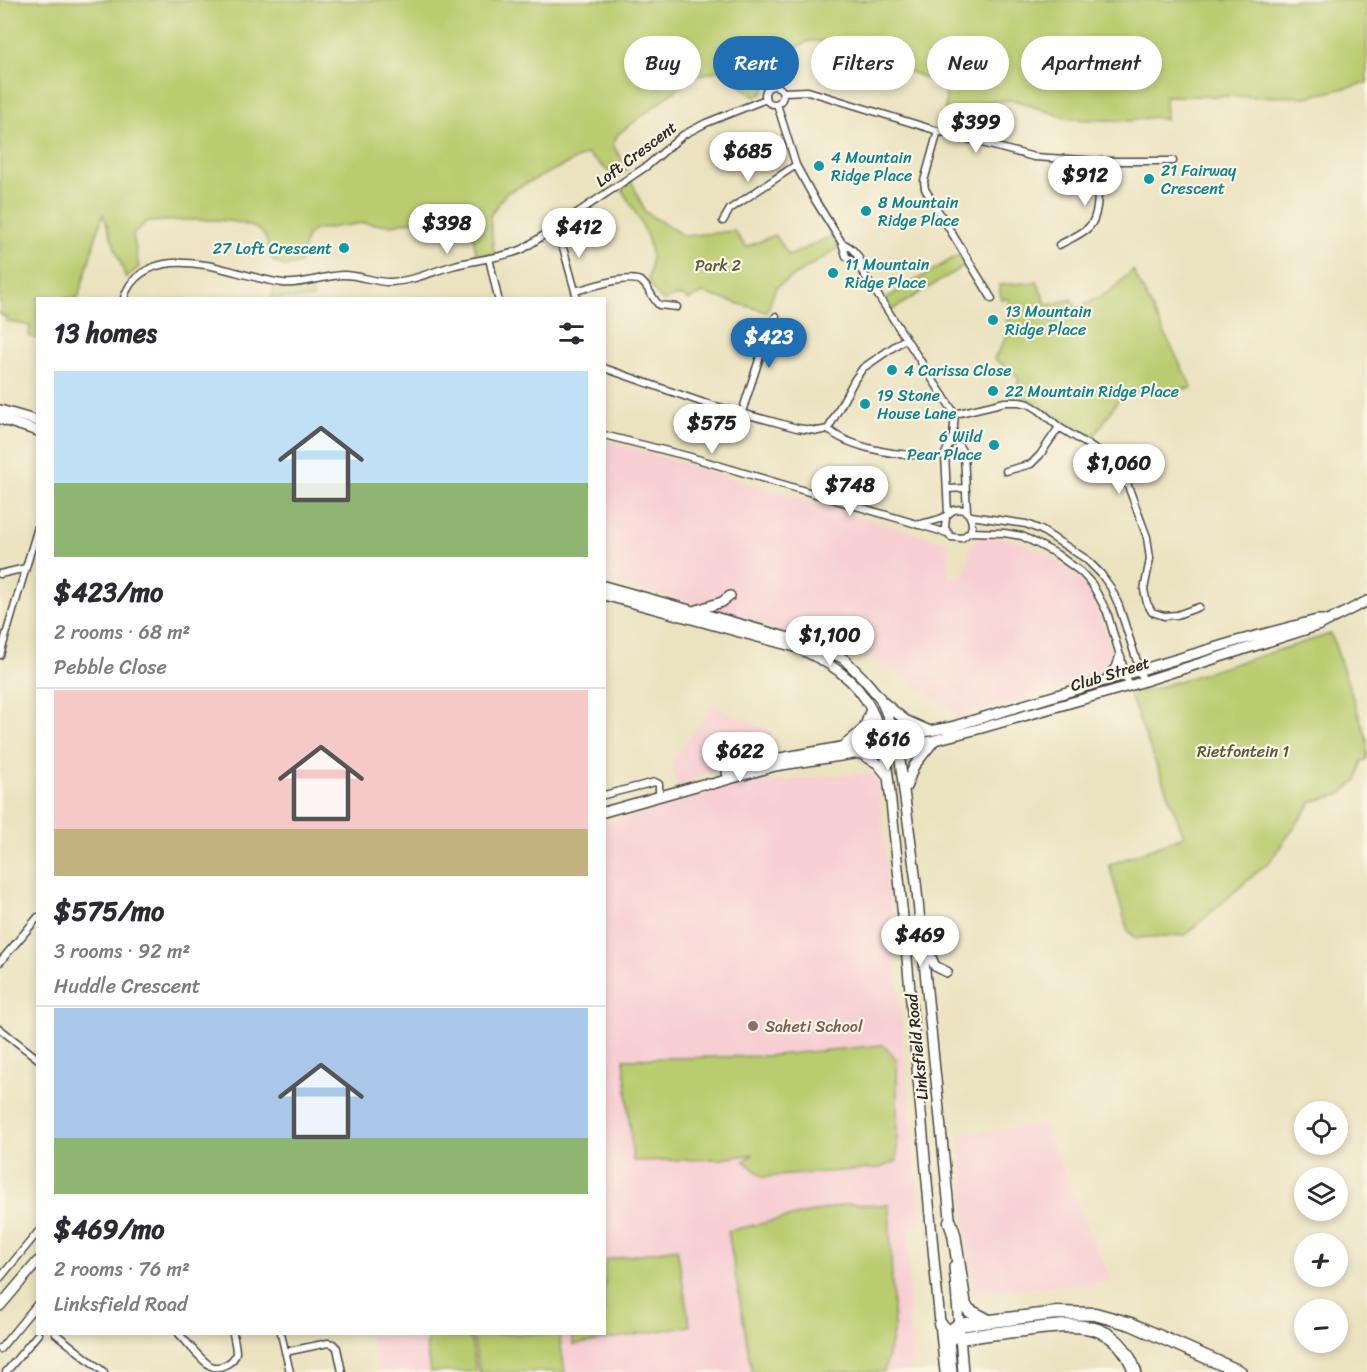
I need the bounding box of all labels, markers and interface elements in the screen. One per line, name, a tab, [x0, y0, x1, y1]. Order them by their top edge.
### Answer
chip: Buy	[624, 36, 701, 90]
chip: Rent	[713, 36, 799, 90]
chip: Filters	[811, 36, 915, 90]
chip: New	[927, 36, 1009, 90]
chip: Apartment	[1021, 36, 1162, 90]
pin: $399	[940, 103, 1012, 154]
text: $399	[952, 105, 1001, 140]
street label: Loft Crescent	[589, 113, 683, 195]
pin: $685	[712, 132, 784, 183]
text: $685	[723, 134, 773, 169]
place label: 4 Mountain Ridge Place	[831, 143, 912, 190]
pin: $912	[1049, 156, 1121, 207]
place label: 21 Fairway Crescent	[1161, 156, 1237, 203]
text: $912	[1062, 158, 1108, 193]
marker: 4 Mountain Ridge Place	[812, 159, 826, 173]
marker: 21 Fairway Crescent	[1142, 172, 1156, 186]
place label: 8 Mountain Ridge Place	[878, 188, 959, 235]
pin: $398	[411, 204, 483, 255]
marker: 8 Mountain Ridge Place	[859, 204, 873, 218]
text: $398	[423, 206, 471, 241]
pin: $412	[543, 208, 615, 259]
text: $412	[556, 210, 602, 245]
place label: 27 Loft Crescent	[213, 234, 332, 263]
marker: 27 Loft Crescent	[337, 241, 351, 255]
place label: 11 Mountain Ridge Place	[845, 250, 930, 297]
park label: Park 2	[695, 251, 741, 280]
marker: 11 Mountain Ridge Place	[826, 266, 840, 280]
place label: 13 Mountain Ridge Place	[1005, 297, 1092, 344]
text: 13 homes	[54, 310, 157, 356]
marker: 13 Mountain Ridge Place	[986, 313, 1000, 327]
icon: filters	[555, 317, 588, 350]
pin: $423	[733, 318, 805, 369]
text: $423	[745, 320, 793, 355]
place label: 4 Carissa Close	[904, 356, 1012, 385]
marker: 4 Carissa Close	[885, 363, 899, 377]
place label: 22 Mountain Ridge Place	[1005, 377, 1179, 406]
place label: 19 Stone House Lane	[877, 381, 957, 428]
marker: 22 Mountain Ridge Place	[986, 384, 1000, 398]
marker: 19 Stone House Lane	[858, 397, 872, 411]
pin: $575	[676, 404, 748, 455]
text: $575	[687, 406, 737, 441]
icon: home	[267, 410, 375, 518]
place label: 6 Wild Pear Place	[907, 422, 984, 469]
marker: 6 Wild Pear Place	[987, 438, 1001, 452]
pin: $1,060	[1070, 444, 1168, 495]
text: $1,060	[1087, 446, 1151, 481]
pin: $748	[814, 466, 886, 517]
text: $748	[825, 468, 875, 503]
text: $423/mo	[54, 569, 163, 615]
text: 2 rooms · 68 m²	[54, 615, 190, 650]
pin: $1,100	[781, 616, 879, 667]
text: $1,100	[799, 618, 861, 653]
street label: Club Street	[1067, 648, 1153, 700]
text: Pebble Close	[54, 650, 167, 685]
pin: $616	[852, 720, 924, 771]
text: $616	[866, 722, 910, 757]
icon: home	[267, 729, 375, 837]
pin: $622	[704, 732, 776, 783]
text: $622	[716, 734, 764, 769]
park label: Rietfontein 1	[1197, 737, 1289, 766]
text: $575/mo	[54, 888, 164, 934]
pin: $469	[884, 916, 956, 967]
text: $469	[895, 918, 945, 953]
text: 3 rooms · 92 m²	[54, 934, 190, 969]
text: Huddle Crescent	[54, 969, 200, 1004]
street label: Linksfield Road	[897, 991, 937, 1102]
place label: Saheti School	[765, 1012, 863, 1041]
marker: Saheti School	[746, 1019, 760, 1033]
icon: home	[267, 1047, 375, 1155]
map controls	[1294, 1101, 1348, 1353]
button: locate	[1294, 1101, 1348, 1155]
button: layers	[1294, 1167, 1348, 1221]
text: $469/mo	[54, 1206, 165, 1252]
button: +	[1294, 1233, 1348, 1287]
text: 2 rooms · 76 m²	[54, 1252, 190, 1287]
text: Linksfield Road	[54, 1287, 188, 1322]
button: −	[1294, 1299, 1348, 1353]

